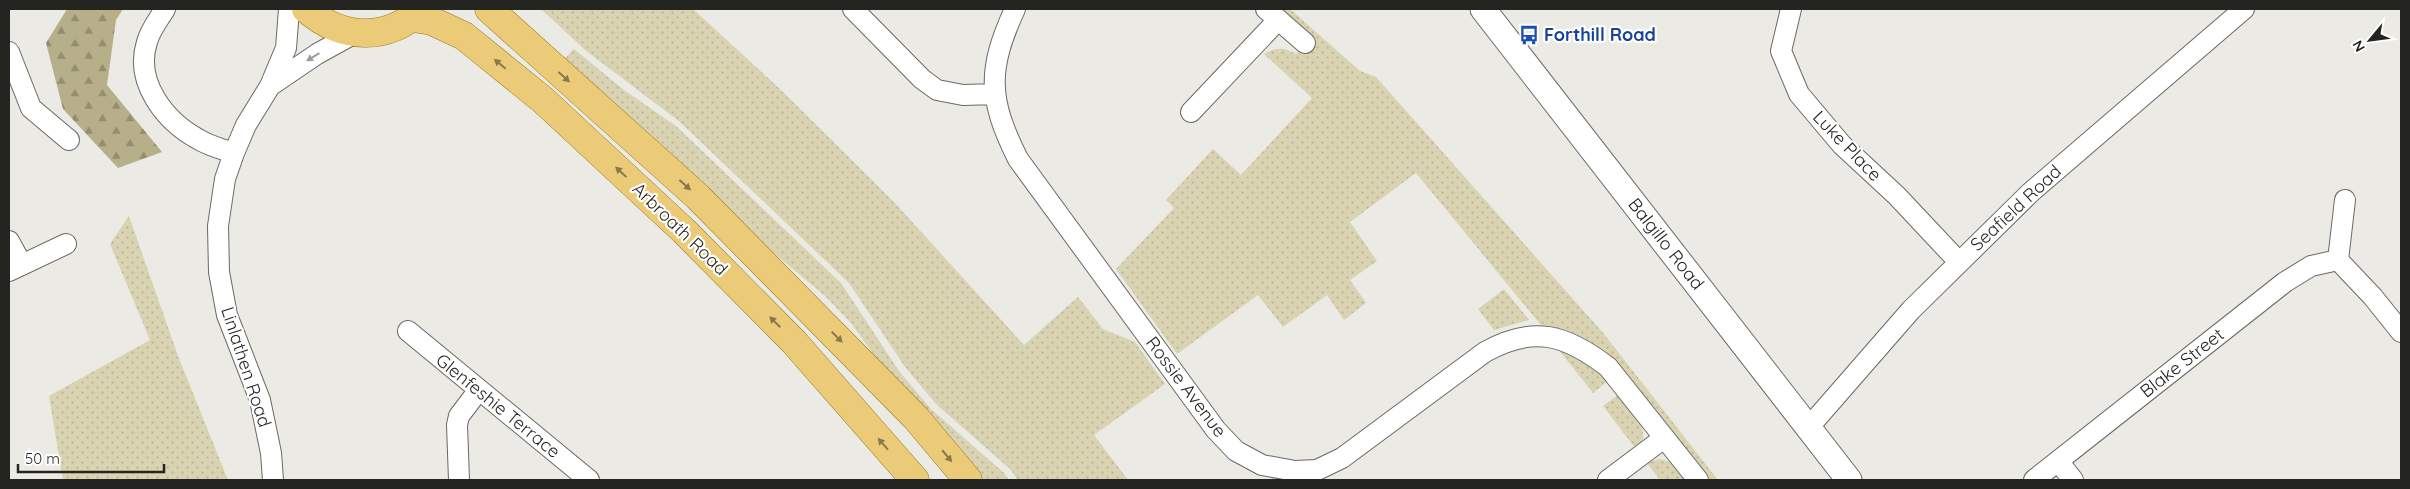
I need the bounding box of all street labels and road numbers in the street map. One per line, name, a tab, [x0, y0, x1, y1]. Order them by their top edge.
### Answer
street label: Luke Place	[1808, 106, 1887, 186]
street label: Seafield Road	[1965, 160, 2066, 256]
street label: Arbroath Road	[628, 177, 733, 280]
street label: Balgillo Road	[1623, 193, 1709, 294]
street label: Linlathen Road	[216, 304, 277, 430]
street label: Blake Street	[2135, 323, 2228, 403]
street label: Rossie Avenue	[1141, 332, 1232, 442]
street label: Glenfeshie Terrace	[431, 348, 565, 463]

